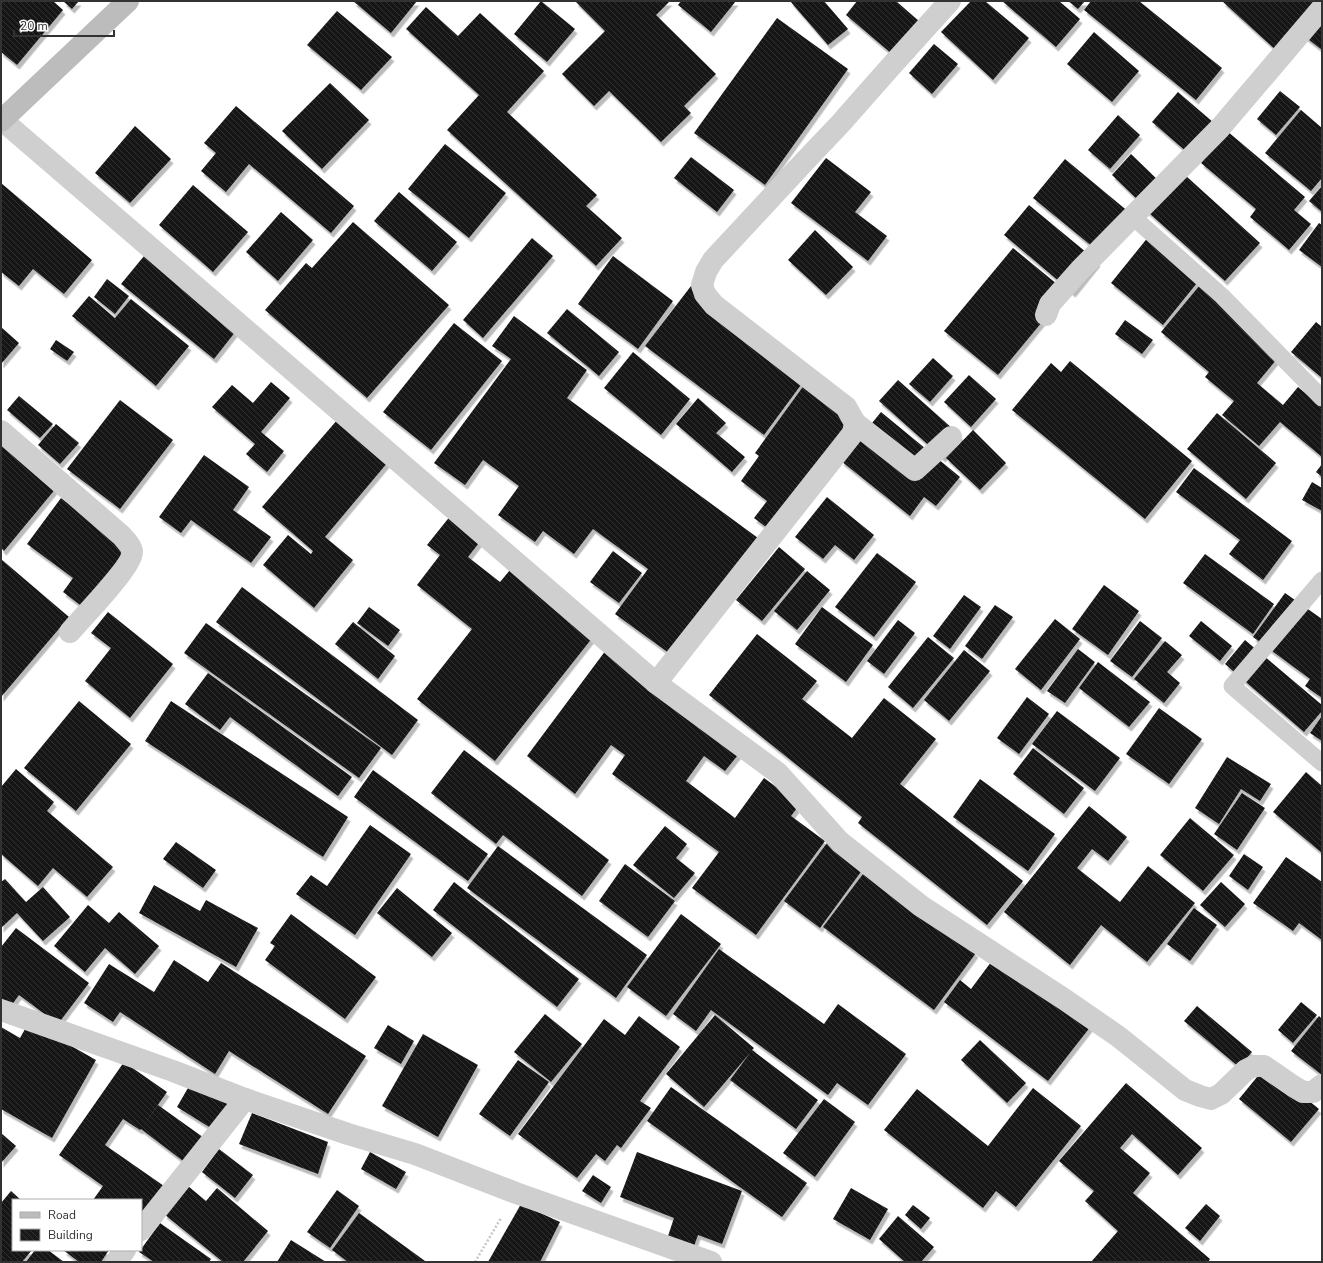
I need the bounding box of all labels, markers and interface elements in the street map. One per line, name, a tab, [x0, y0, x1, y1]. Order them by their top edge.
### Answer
scale bar	[14, 12, 114, 38]
text: 20 m	[20, 18, 48, 34]
legend	[12, 1199, 142, 1251]
text: Road	[48, 1207, 76, 1223]
text: Building	[48, 1227, 93, 1243]

